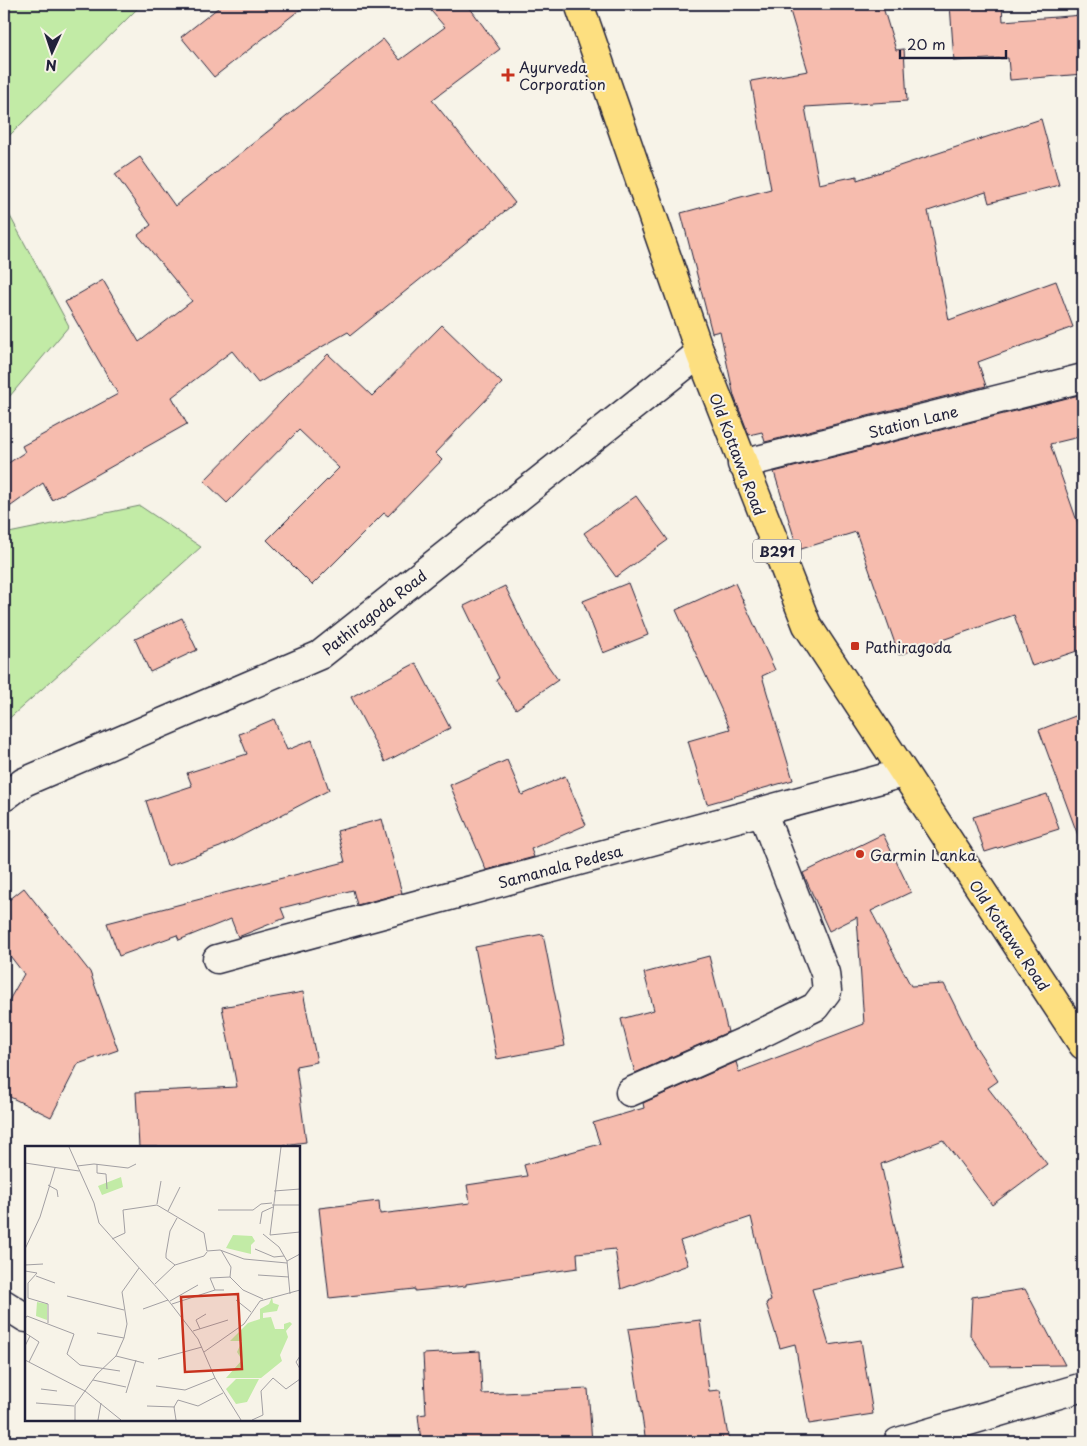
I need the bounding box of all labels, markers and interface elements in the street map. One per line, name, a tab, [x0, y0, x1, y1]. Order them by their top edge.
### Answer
north arrow	[28, 28, 78, 78]
scale bar	[900, 28, 1006, 60]
text: 20 m	[907, 32, 946, 55]
text: N	[45, 55, 57, 76]
place label: Ayurveda Corporation	[519, 55, 606, 95]
marker: Ayurveda Corporation	[501, 68, 515, 82]
street label: Old Kottawa Road	[704, 389, 772, 519]
street label: Station Lane	[866, 399, 960, 443]
road number: B291	[753, 540, 801, 562]
street label: Pathiragoda Road	[317, 564, 431, 660]
place label: Pathiragoda	[865, 635, 953, 658]
marker: Pathiragoda	[849, 640, 861, 652]
street label: Samanala Pedesa	[495, 838, 625, 894]
place label: Garmin Lanka	[870, 843, 977, 866]
marker: Garmin Lanka	[854, 848, 866, 860]
street label: Old Kottawa Road	[964, 875, 1056, 995]
inset map	[25, 1146, 300, 1421]

